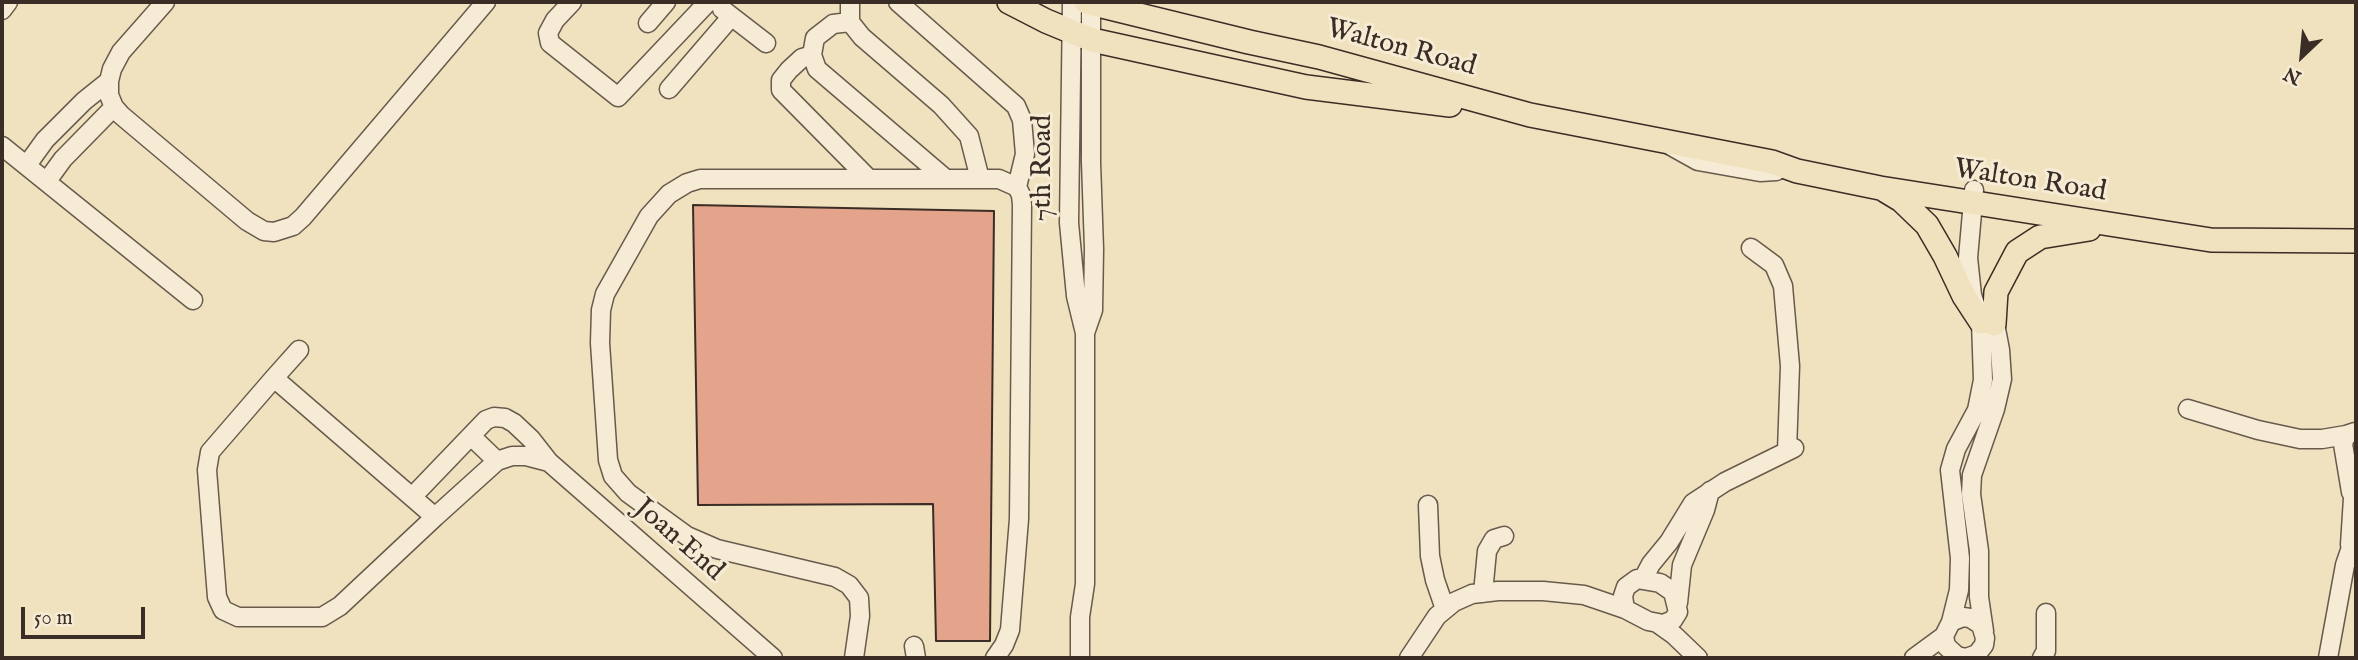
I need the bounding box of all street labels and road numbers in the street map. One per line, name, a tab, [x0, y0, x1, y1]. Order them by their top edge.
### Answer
street label: Walton Road	[1322, 13, 1480, 85]
street label: 7th Road	[1027, 114, 1061, 222]
street label: Walton Road	[1952, 153, 2108, 211]
street label: Joan End	[626, 493, 730, 589]

